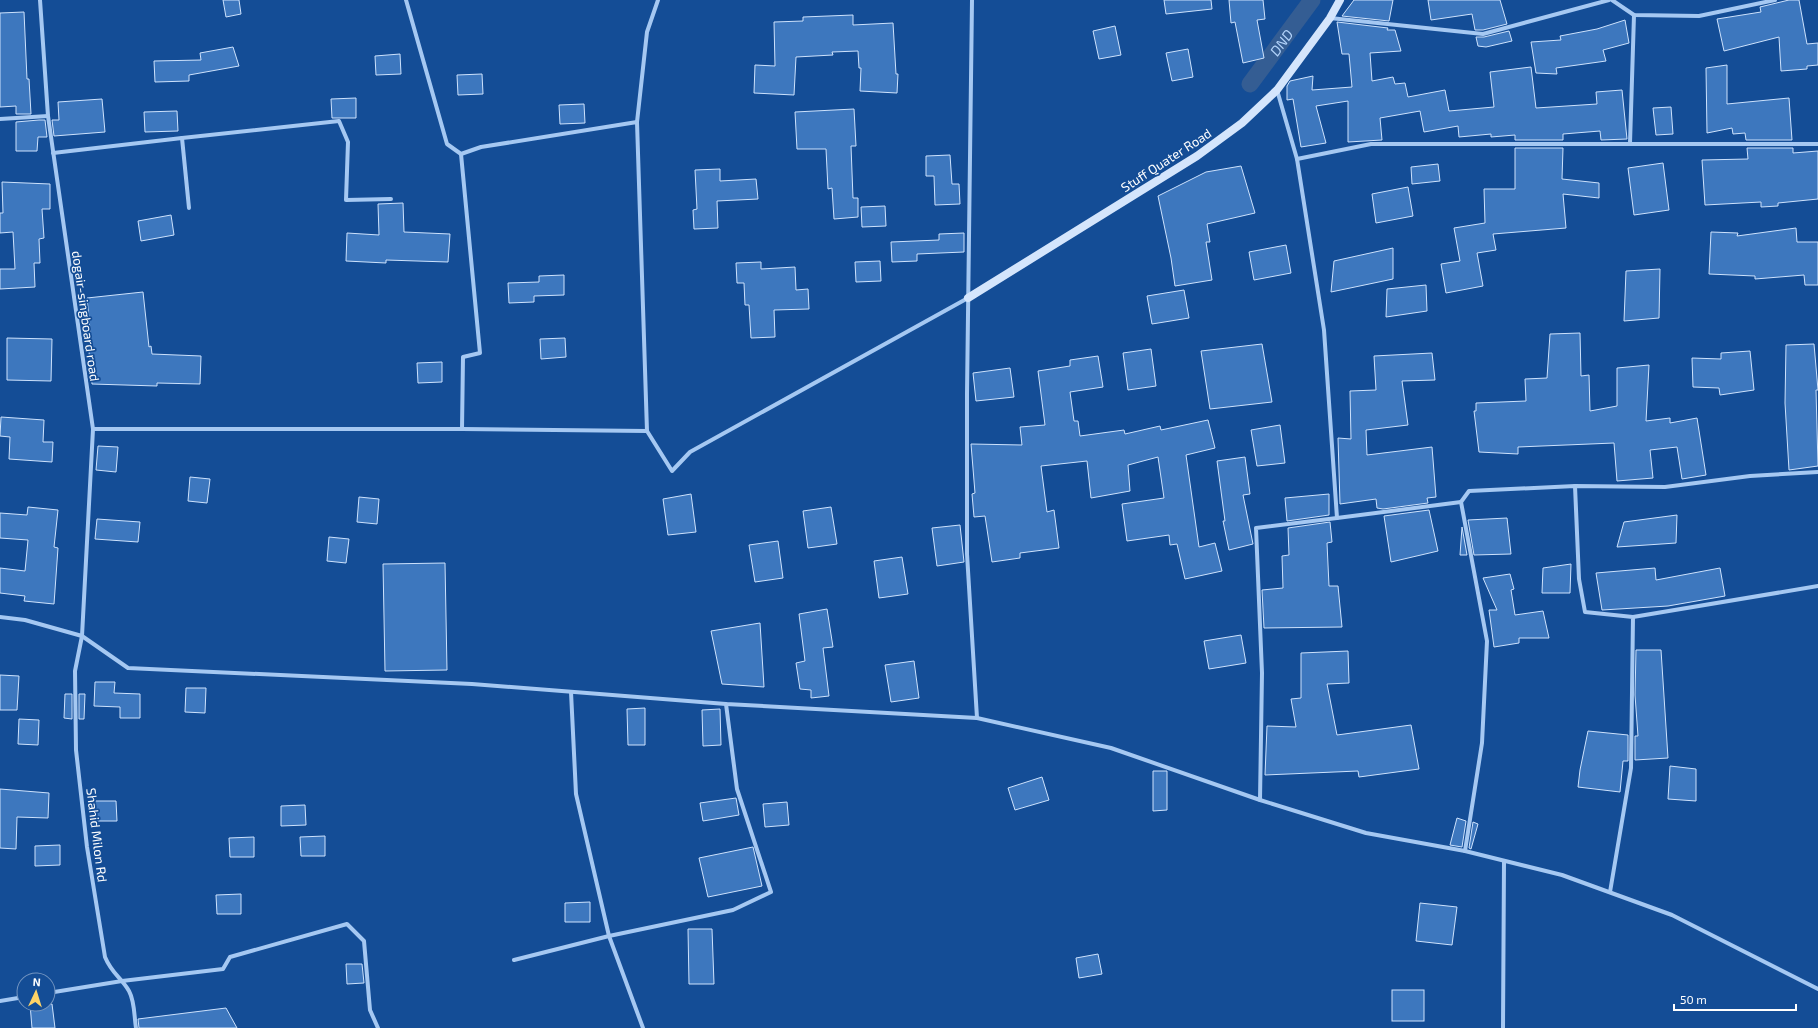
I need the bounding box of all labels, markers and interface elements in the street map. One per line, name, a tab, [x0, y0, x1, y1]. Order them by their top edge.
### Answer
water label: DND	[1266, 26, 1296, 59]
street label: Stuff Quater Road	[1118, 125, 1214, 195]
street label: dogair-singboard road	[69, 250, 103, 382]
street label: Shahid Milon Rd	[83, 787, 111, 883]
north arrow	[16, 972, 56, 1012]
text: N	[32, 975, 41, 988]
scale bar	[1674, 986, 1796, 1012]
text: 50 m	[1680, 992, 1707, 1006]

